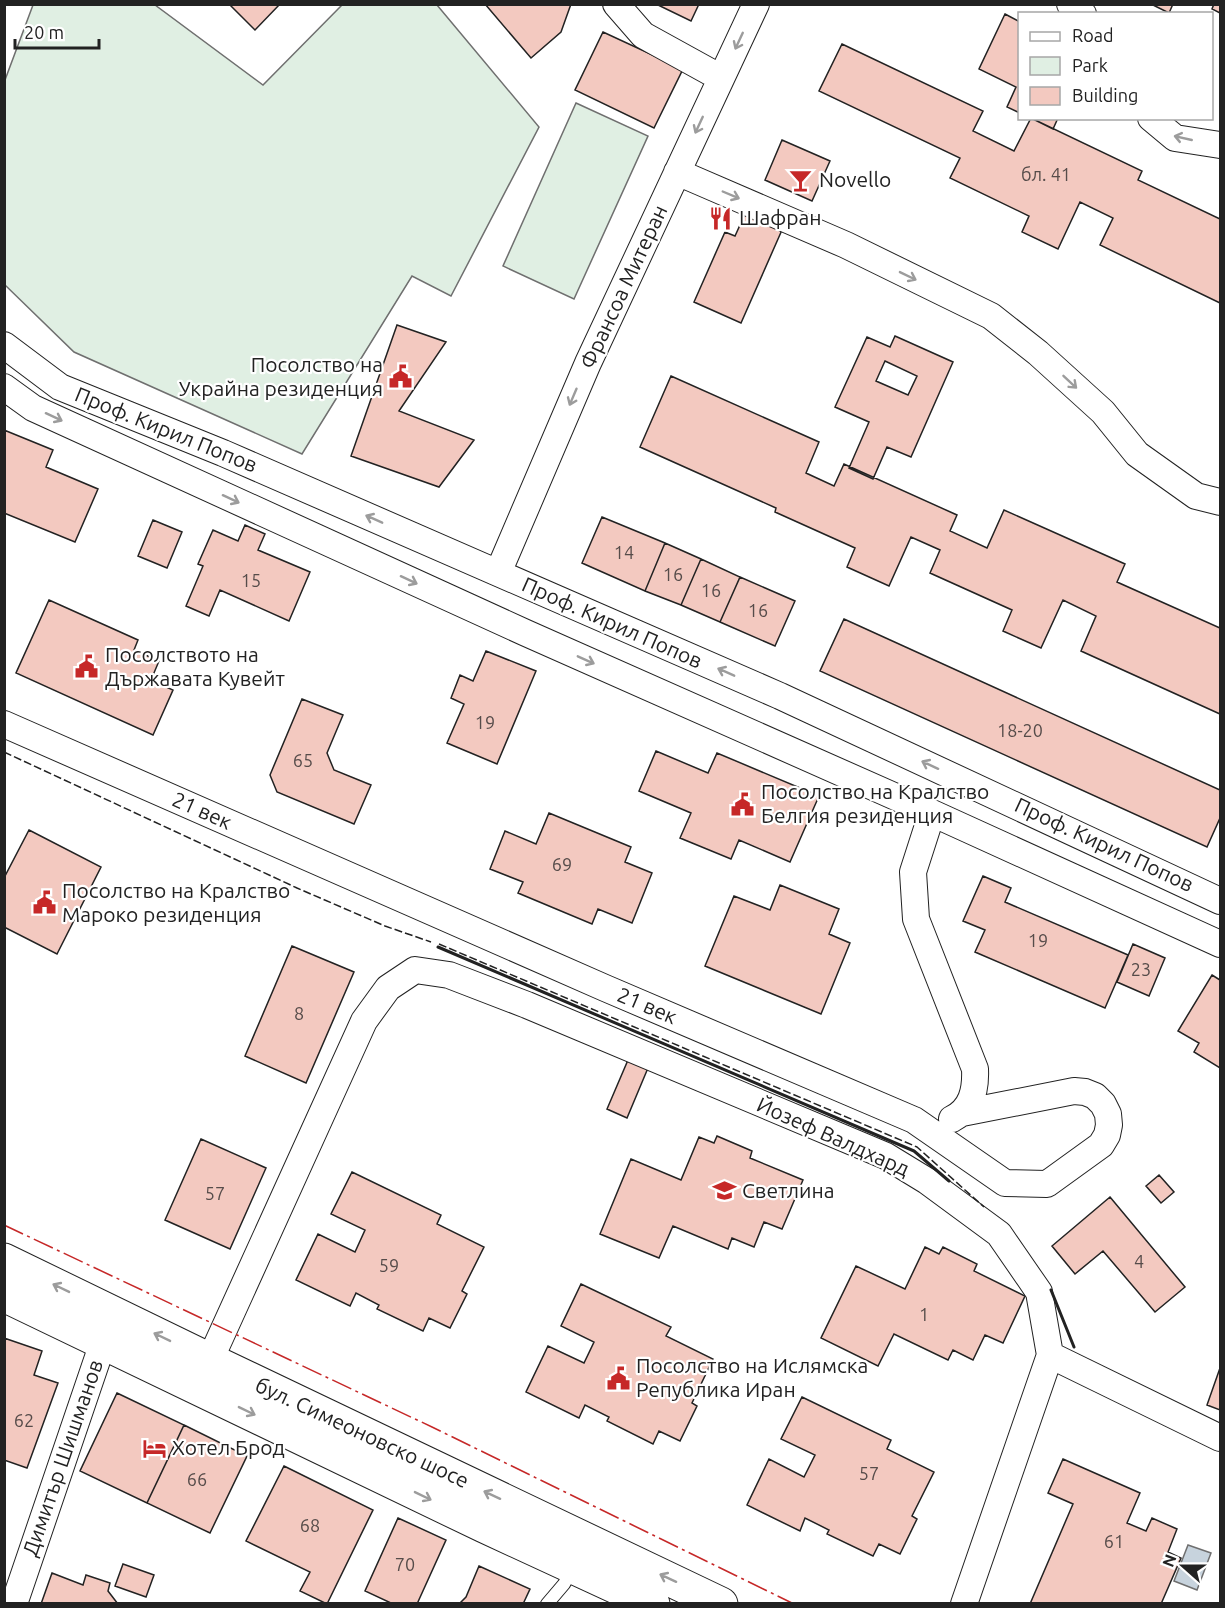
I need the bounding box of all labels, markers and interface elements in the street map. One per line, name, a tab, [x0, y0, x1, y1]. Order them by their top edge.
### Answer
scale bar	[15, 12, 99, 50]
legend	[1018, 12, 1213, 120]
text: 20 m	[24, 22, 64, 42]
text: Road	[1072, 25, 1114, 45]
one-way arrow	[732, 32, 744, 50]
text: Park	[1072, 55, 1108, 75]
text: Building	[1072, 85, 1138, 105]
one-way arrow	[693, 116, 704, 134]
one-way arrow	[1174, 132, 1193, 143]
house number: бл. 41	[1021, 164, 1071, 184]
bar icon: Novello	[788, 167, 814, 193]
place label: Novello	[819, 167, 891, 191]
one-way arrow	[721, 190, 740, 201]
street label: Франсоа Митеран	[575, 201, 672, 372]
restaurant icon: Шафран	[708, 205, 734, 231]
place label: Шафран	[739, 205, 822, 229]
one-way arrow	[899, 270, 917, 282]
place label: Посолство на Украйна резиденция	[179, 352, 383, 400]
public building icon: Посолство на Украйна резиденция	[388, 364, 414, 390]
one-way arrow	[1062, 375, 1077, 389]
street label: Проф. Кирил Попов	[72, 382, 261, 477]
one-way arrow	[567, 387, 578, 406]
one-way arrow	[45, 412, 63, 424]
one-way arrow	[222, 493, 240, 505]
one-way arrow	[365, 513, 384, 524]
house number: 14	[614, 542, 634, 562]
house number: 16	[663, 564, 683, 584]
house number: 15	[241, 570, 261, 590]
street label: Проф. Кирил Попов	[519, 572, 706, 673]
one-way arrow	[399, 574, 417, 586]
house number: 16	[701, 580, 721, 600]
house number: 16	[748, 600, 768, 620]
place label: Посолството на Държавата Кувейт	[105, 642, 285, 690]
public building icon: Посолството на Държавата Кувейт	[74, 654, 100, 680]
one-way arrow	[577, 655, 595, 666]
one-way arrow	[717, 666, 735, 677]
house number: 19	[475, 712, 495, 732]
house number: 18-20	[997, 720, 1043, 740]
house number: 65	[293, 750, 313, 770]
one-way arrow	[922, 759, 940, 771]
place label: Посолство на Кралство Белгия резиденция	[761, 779, 989, 827]
street label: 21 век	[169, 786, 236, 834]
public building icon: Посолство на Кралство Белгия резиденция	[730, 791, 756, 817]
street label: Проф. Кирил Попов	[1011, 792, 1198, 896]
house number: 69	[552, 854, 572, 874]
place label: Посолство на Кралство Мароко резиденция	[62, 878, 290, 926]
public building icon: Посолство на Кралство Мароко резиденция	[31, 890, 57, 916]
house number: 19	[1028, 930, 1048, 950]
house number: 23	[1131, 959, 1151, 979]
street label: 21 век	[614, 982, 681, 1028]
house number: 8	[294, 1003, 304, 1023]
street label: Йозеф Валдхард	[753, 1092, 913, 1181]
school or university icon: Светлина	[711, 1178, 737, 1204]
place label: Светлина	[742, 1178, 835, 1202]
house number: 57	[205, 1183, 225, 1203]
house number: 4	[1134, 1251, 1144, 1271]
house number: 59	[379, 1255, 399, 1275]
one-way arrow	[53, 1282, 71, 1293]
house number: 1	[919, 1304, 929, 1324]
one-way arrow	[154, 1331, 171, 1343]
place label: Посолство на Ислямска Република Иран	[636, 1353, 868, 1401]
street label: Димитър Шишманов	[17, 1356, 107, 1559]
public building icon: Посолство на Ислямска Република Иран	[605, 1365, 631, 1391]
street label: бул. Симеоновско шосе	[252, 1372, 473, 1492]
one-way arrow	[238, 1406, 256, 1418]
house number: 62	[14, 1410, 34, 1430]
hotel icon: Хотел Брод	[141, 1435, 167, 1461]
place label: Хотел Брод	[172, 1435, 285, 1459]
house number: 57	[859, 1463, 879, 1483]
house number: 66	[187, 1469, 207, 1489]
one-way arrow	[484, 1488, 502, 1500]
one-way arrow	[414, 1491, 432, 1503]
house number: 68	[300, 1515, 320, 1535]
house number: 61	[1104, 1531, 1124, 1551]
north arrow	[1153, 1536, 1213, 1596]
text: N	[1158, 1552, 1180, 1569]
house number: 70	[395, 1554, 415, 1574]
one-way arrow	[660, 1572, 678, 1584]

